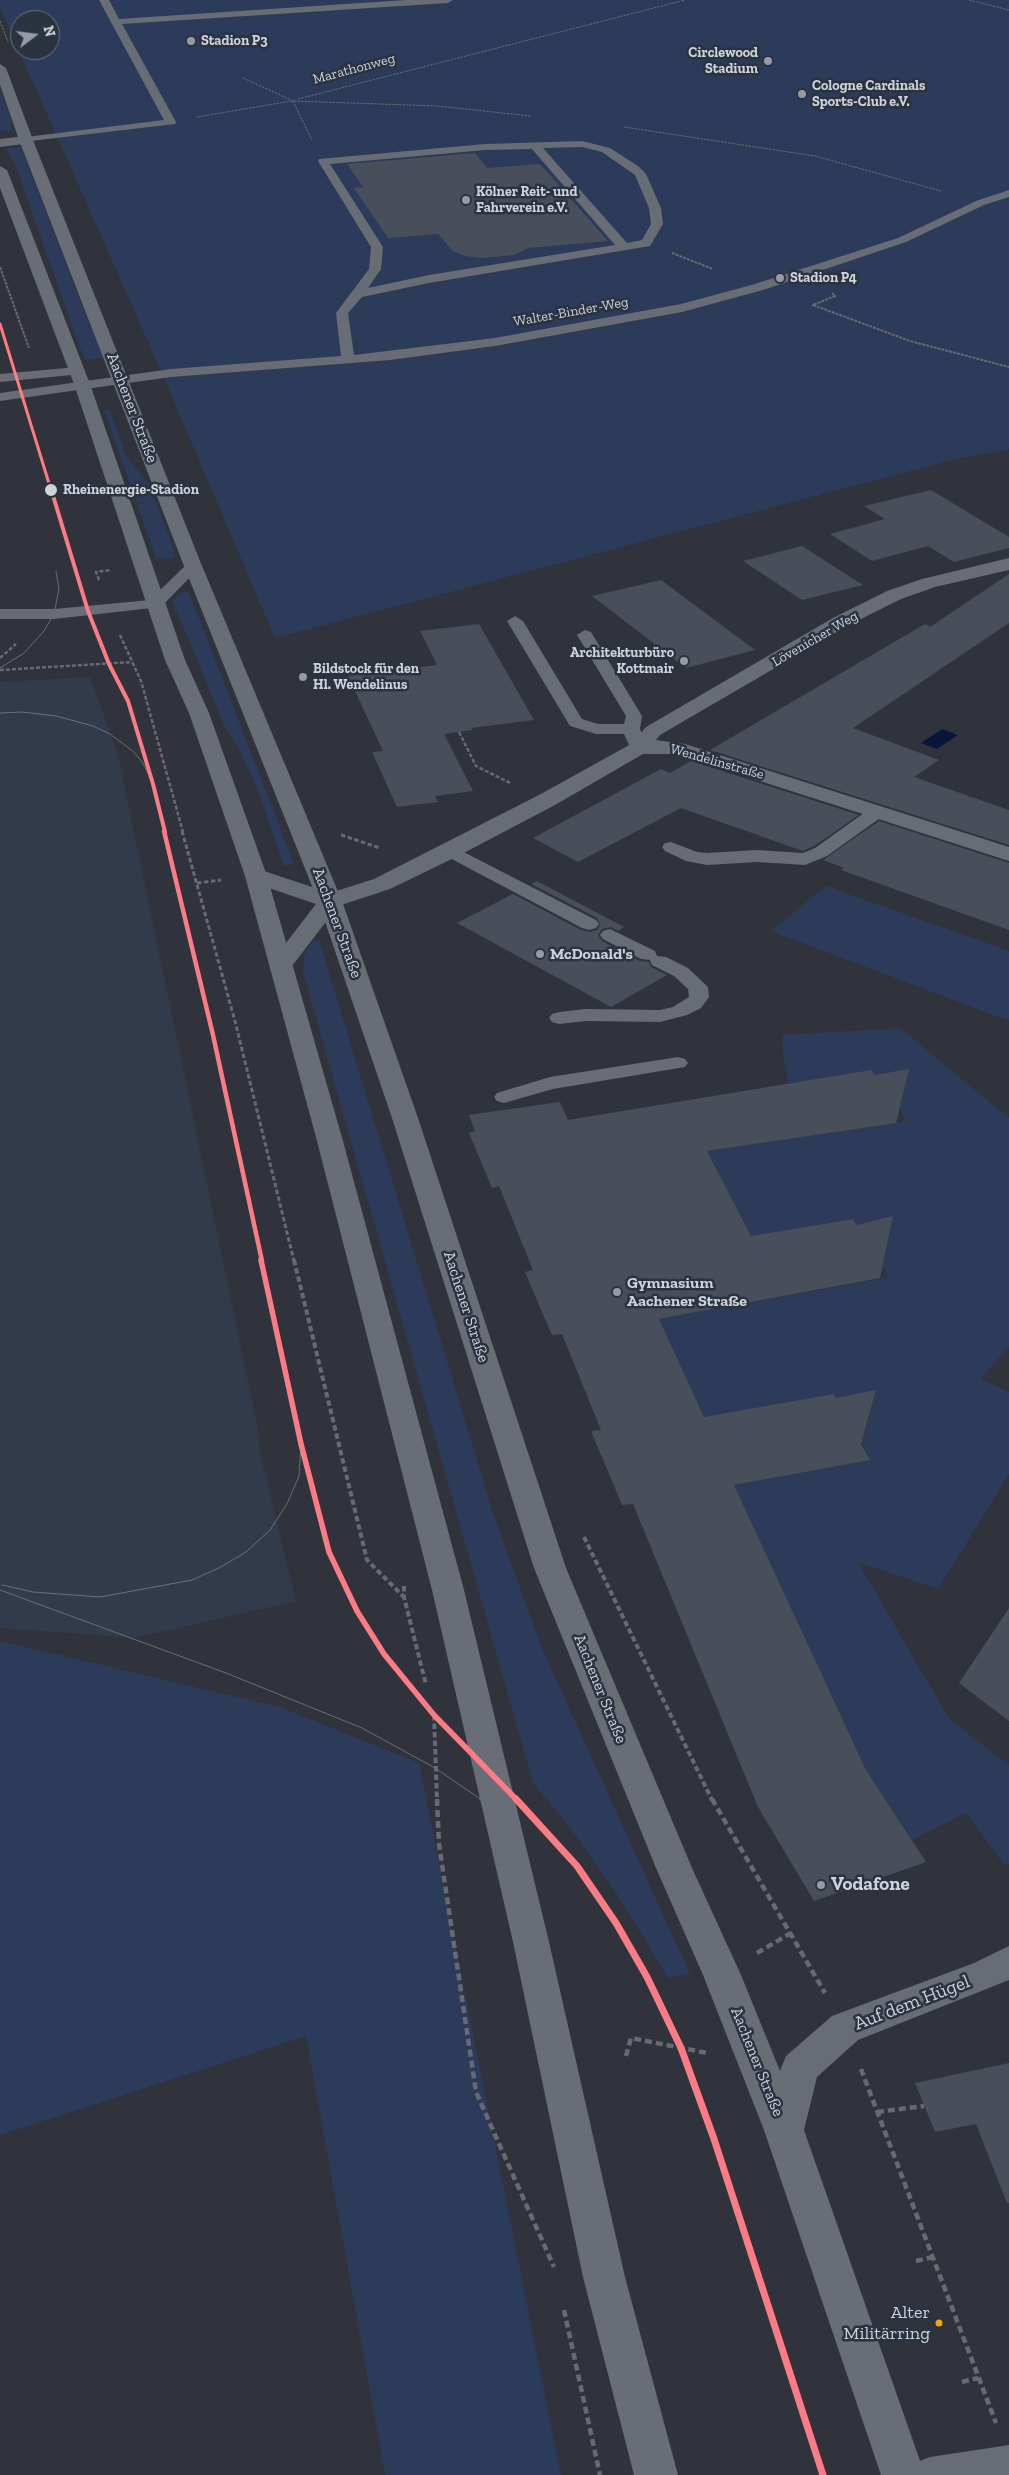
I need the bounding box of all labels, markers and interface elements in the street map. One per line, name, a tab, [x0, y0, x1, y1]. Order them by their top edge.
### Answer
north arrow	[10, 10, 60, 60]
text: N	[39, 24, 59, 39]
place label: Stadion P3	[201, 33, 268, 49]
marker: Stadion P3	[185, 35, 197, 47]
place label: Circlewood Stadium	[688, 45, 758, 78]
street label: Marathonweg	[311, 50, 397, 88]
marker: Circlewood Stadium	[762, 55, 774, 67]
place label: Cologne Cardinals Sports-Club e.V.	[812, 78, 926, 110]
marker: Cologne Cardinals Sports-Club e.V.	[796, 88, 808, 100]
place label: Kölner Reit- und Fahrverein e.V.	[476, 184, 577, 216]
marker: Kölner Reit- und Fahrverein e.V.	[460, 194, 472, 206]
place label: Stadion P4	[790, 270, 857, 286]
marker: Stadion P4	[774, 272, 786, 284]
street label: Walter-Binder-Weg	[512, 294, 630, 330]
street label: Aachener Straße	[102, 350, 162, 466]
marker: Rheinenergie-Stadion	[43, 482, 59, 498]
place label: Rheinenergie-Stadion	[63, 482, 199, 498]
street label: Lövenicher Weg	[769, 608, 861, 670]
place label: Architekturbüro Kottmair	[570, 645, 674, 678]
marker: Architekturbüro Kottmair	[678, 655, 690, 667]
place label: Bildstock für den Hl. Wendelinus	[313, 661, 419, 694]
marker: Bildstock für den Hl. Wendelinus	[297, 671, 309, 683]
street label: Wendelinstraße	[668, 741, 766, 783]
street label: Aachener Straße	[308, 865, 366, 981]
place label: McDonald's	[550, 944, 633, 964]
marker: McDonald's	[534, 948, 546, 960]
street label: Aachener Straße	[439, 1249, 493, 1365]
place label: Gymnasium Aachener Straße	[627, 1273, 747, 1311]
marker: Gymnasium Aachener Straße	[611, 1286, 623, 1298]
street label: Aachener Straße	[569, 1632, 631, 1746]
place label: Vodafone	[831, 1874, 910, 1896]
marker: Vodafone	[815, 1879, 827, 1891]
street label: Auf dem Hügel	[851, 1970, 973, 2036]
street label: Aachener Straße	[726, 2005, 788, 2119]
place label: Alter Militärring	[844, 2302, 930, 2344]
marker: Alter Militärring	[934, 2318, 944, 2328]

